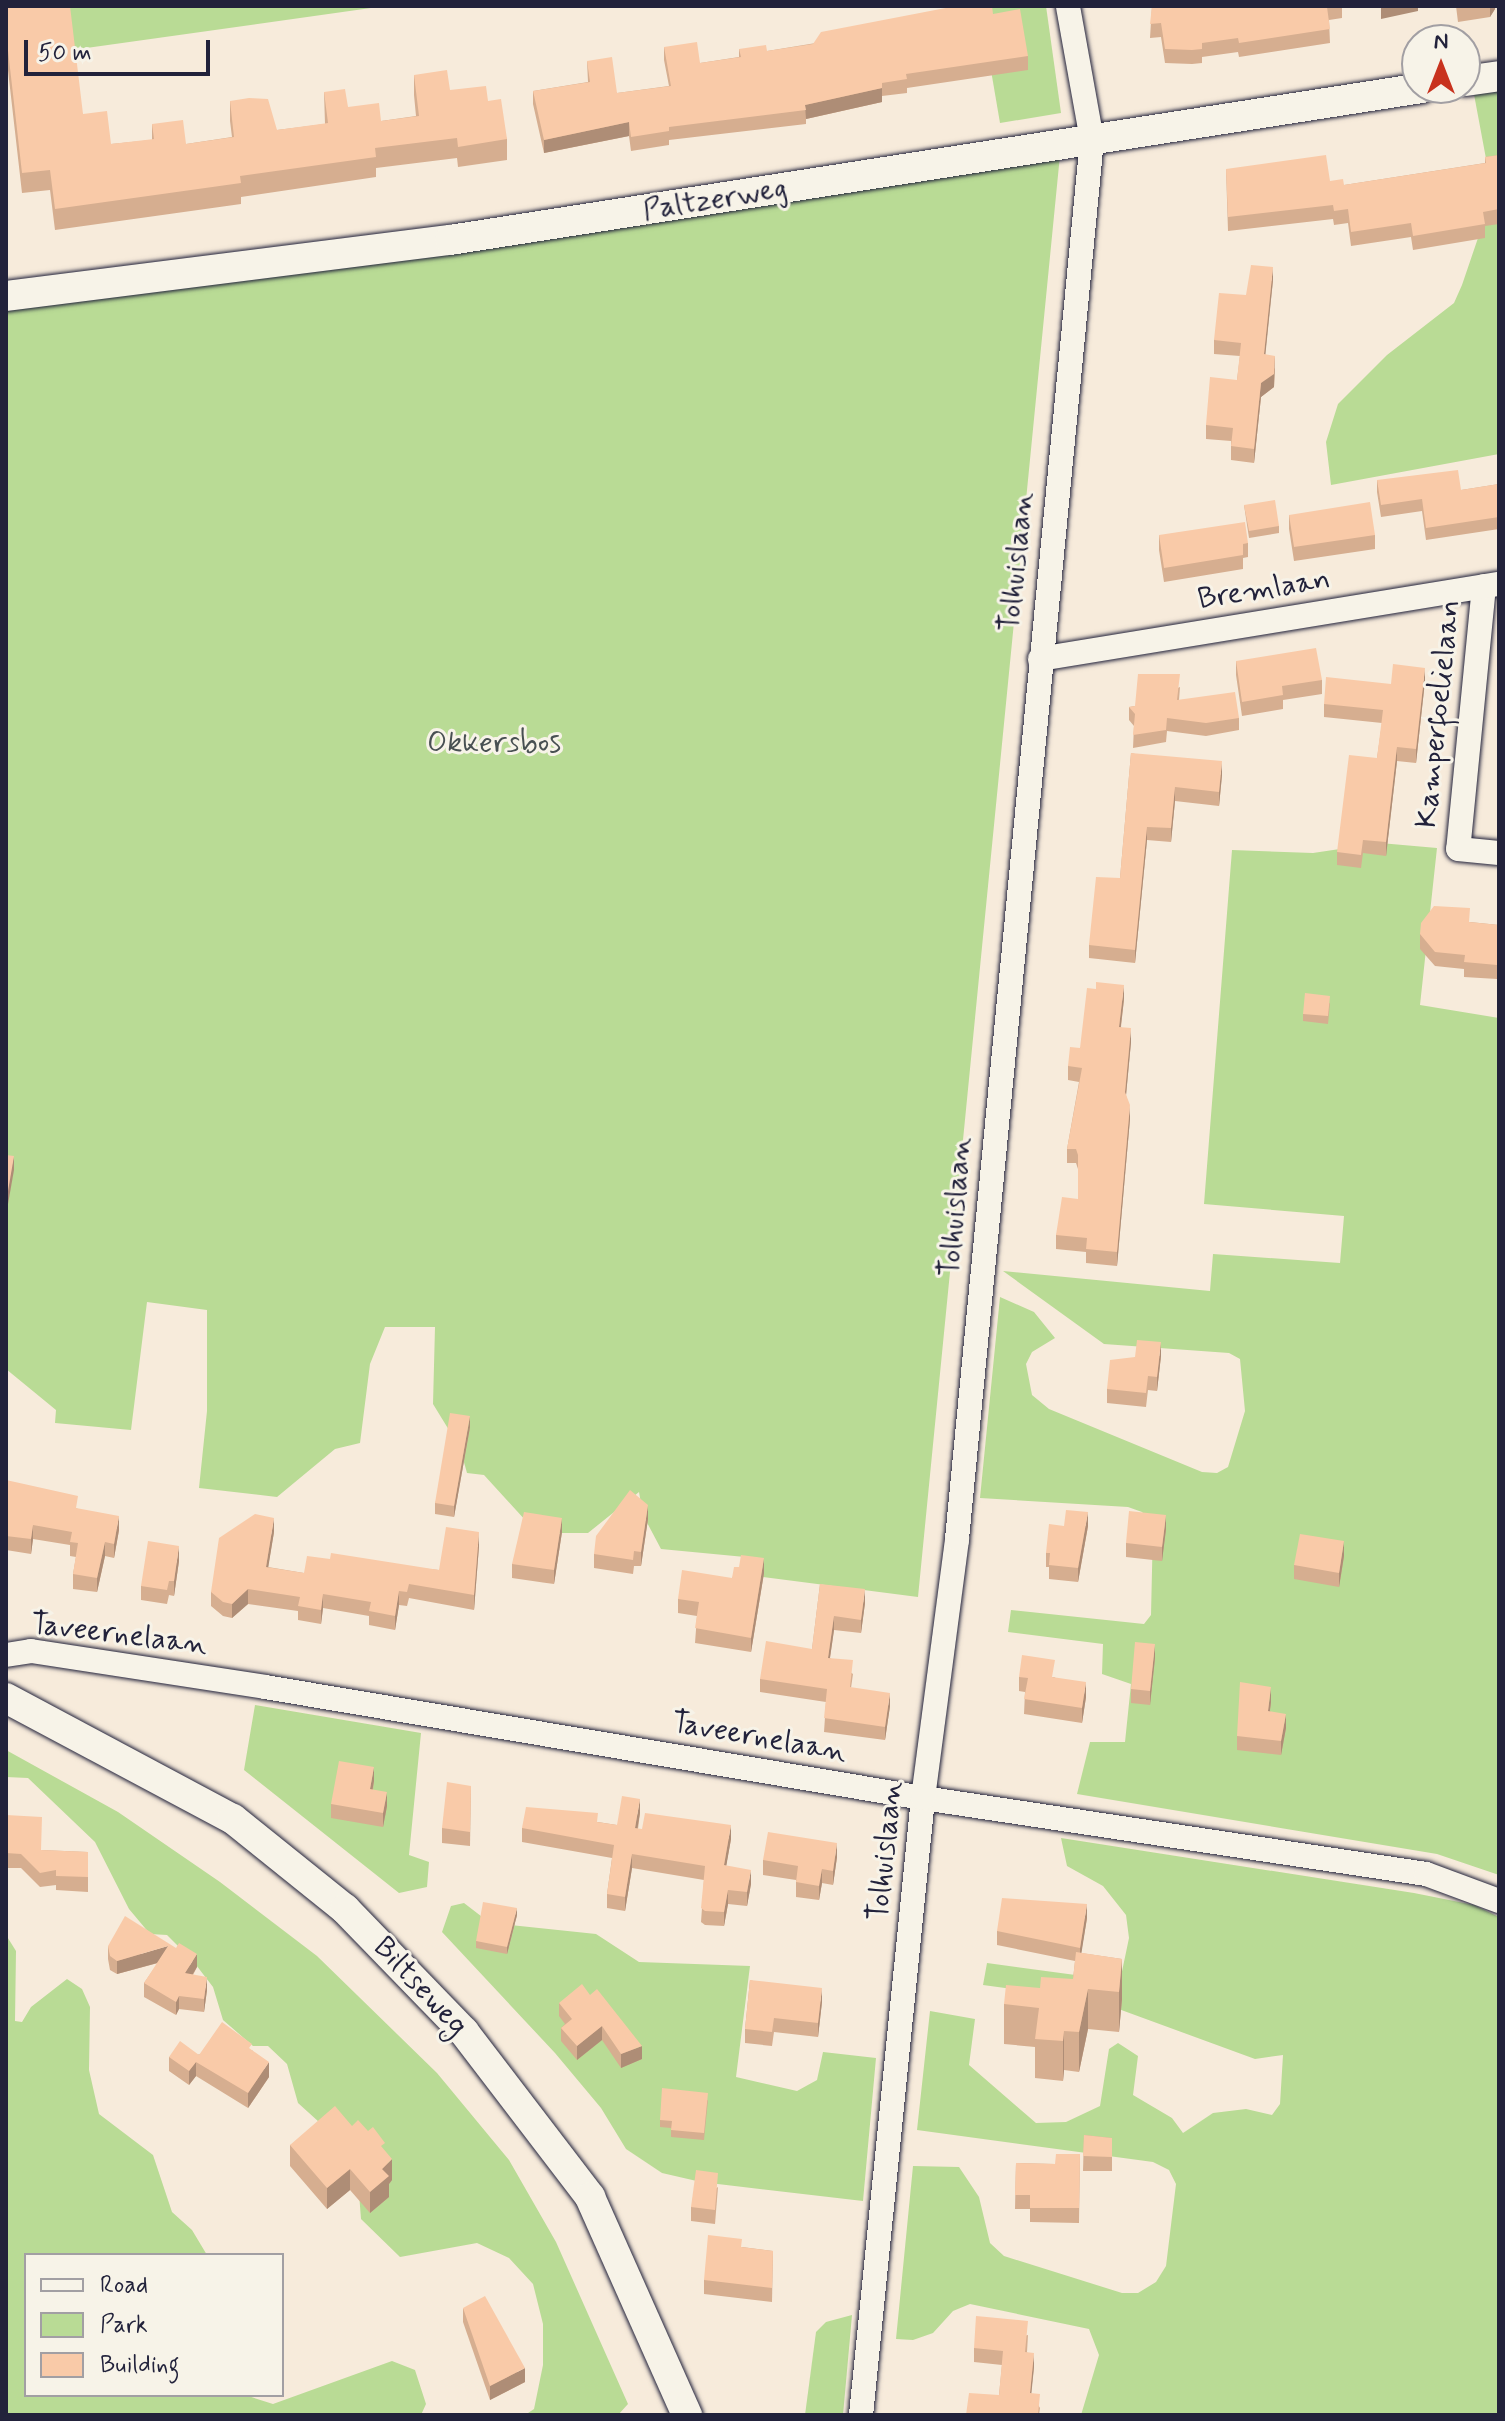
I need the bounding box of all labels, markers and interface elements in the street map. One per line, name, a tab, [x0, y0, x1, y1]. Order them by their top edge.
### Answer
scale bar	[28, 24, 214, 74]
north arrow	[1401, 24, 1481, 104]
text: N	[1434, 28, 1448, 56]
text: 50 m	[38, 38, 92, 69]
street label: Paltzerweg	[640, 171, 790, 229]
street label: Tolhuislaan	[992, 490, 1042, 634]
street label: Bremlaan	[1195, 562, 1333, 618]
street label: Kamperfoelielaan	[1409, 598, 1469, 830]
park label: Okkersbos	[427, 725, 561, 761]
street label: Tolhuislaan	[932, 1136, 980, 1278]
street label: Taveernelaan	[29, 1606, 209, 1664]
street label: Taveernelaan	[669, 1705, 849, 1771]
street label: Tolhuislaan	[861, 1779, 911, 1923]
street label: Biltseweg	[365, 1930, 475, 2044]
legend	[24, 2253, 284, 2397]
text: Road	[100, 2270, 148, 2301]
text: Park	[100, 2310, 148, 2341]
text: Building	[100, 2350, 180, 2381]

